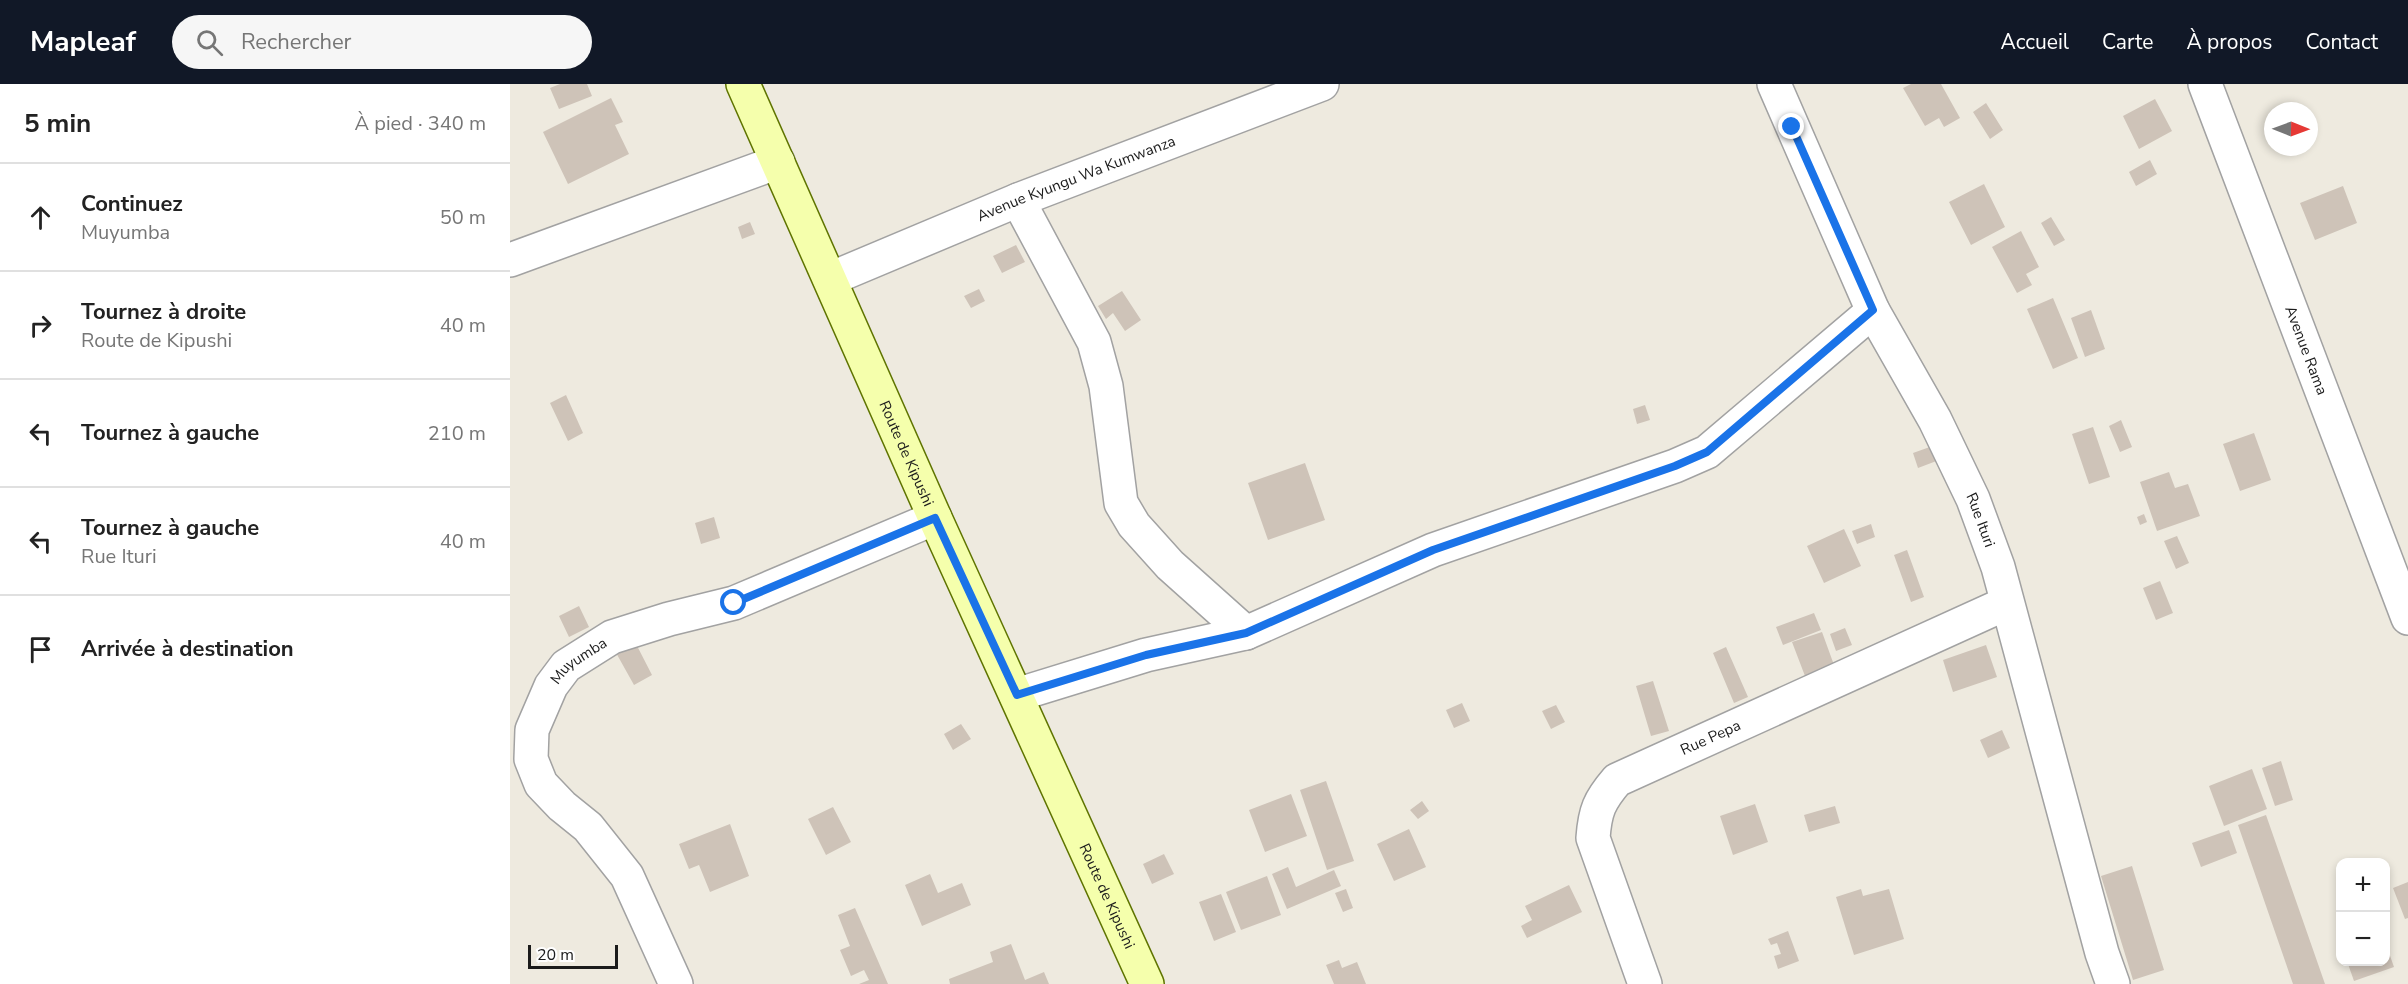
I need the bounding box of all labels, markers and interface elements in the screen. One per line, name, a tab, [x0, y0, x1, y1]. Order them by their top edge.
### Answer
search box	[172, 15, 592, 69]
text: Mapleaf	[30, 23, 136, 61]
icon: search	[193, 26, 226, 59]
text: Rechercher	[241, 27, 351, 57]
text: Accueil	[2000, 28, 2069, 56]
text: Carte	[2102, 28, 2153, 56]
text: À propos	[2186, 28, 2272, 56]
text: Contact	[2305, 28, 2378, 56]
north arrow	[2264, 102, 2318, 156]
text: 5 min	[24, 106, 91, 141]
text: À pied · 340 m	[355, 110, 486, 137]
route end	[1778, 113, 1804, 139]
street label: Avenue Kyungu Wa Kumwanza	[974, 131, 1178, 226]
text: Continuez	[81, 189, 183, 219]
icon: ahead	[24, 201, 57, 234]
text: 50 m	[440, 204, 486, 231]
text: Muyumba	[81, 219, 170, 246]
text: Tournez à droite	[81, 297, 246, 327]
street label: Avenue Rama	[2280, 303, 2332, 398]
icon: right	[24, 309, 57, 342]
text: 40 m	[440, 312, 486, 339]
text: Route de Kipushi	[81, 327, 232, 354]
street label: Route de Kipushi	[874, 397, 939, 509]
icon: left	[24, 417, 57, 450]
text: Tournez à gauche	[81, 418, 259, 448]
text: 210 m	[428, 420, 486, 447]
street label: Rue Ituri	[1961, 489, 2000, 550]
text: Tournez à gauche	[81, 513, 259, 543]
icon: left	[24, 525, 57, 558]
text: 40 m	[440, 528, 486, 555]
text: Rue Ituri	[81, 543, 157, 570]
route start	[720, 589, 746, 615]
icon: arrive	[24, 633, 57, 666]
street label: Muyumba	[546, 633, 611, 688]
text: Arrivée à destination	[81, 634, 294, 664]
street label: Rue Pepa	[1677, 715, 1744, 760]
street label: Route de Kipushi	[1074, 840, 1140, 952]
map controls	[2336, 858, 2390, 966]
button: +	[2336, 858, 2390, 912]
button: −	[2336, 912, 2390, 966]
scale bar	[528, 942, 618, 970]
text: 20 m	[537, 944, 574, 966]

